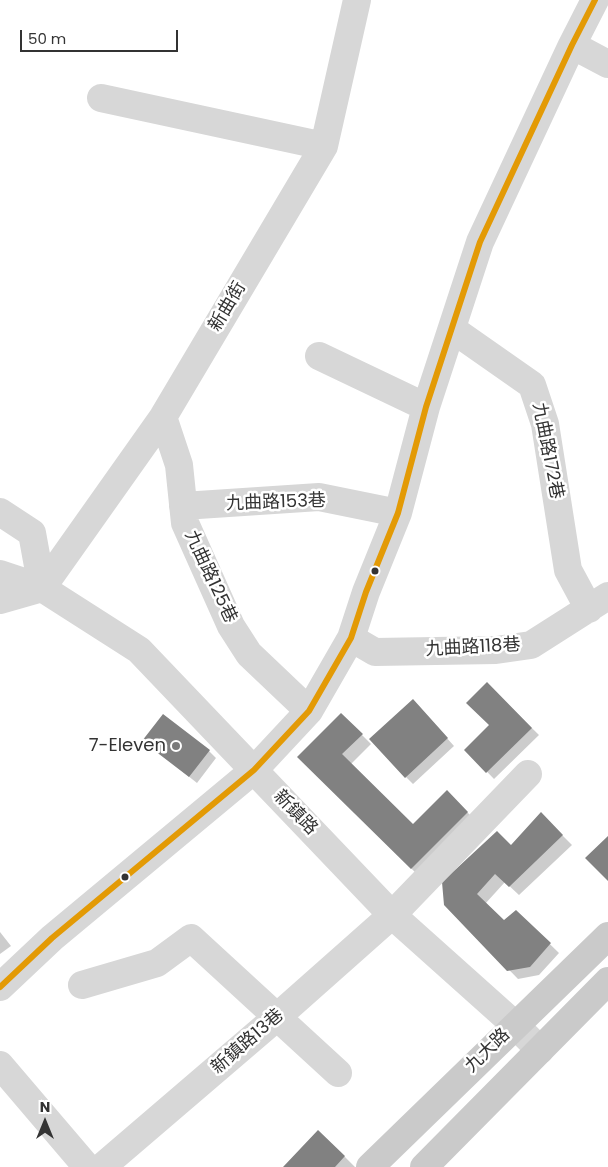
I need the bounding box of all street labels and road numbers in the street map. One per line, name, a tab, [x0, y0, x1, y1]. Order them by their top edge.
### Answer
street label: 新曲街	[205, 278, 251, 336]
street label: 九曲路172巷	[527, 401, 567, 501]
street label: 九曲路153巷	[226, 490, 326, 516]
street label: 九曲路125巷	[179, 527, 241, 627]
street label: 九曲路118巷	[425, 635, 521, 661]
street label: 新鎮路	[268, 786, 322, 840]
street label: 新鎮路13巷	[208, 1005, 288, 1079]
street label: 九大路	[461, 1024, 515, 1078]

